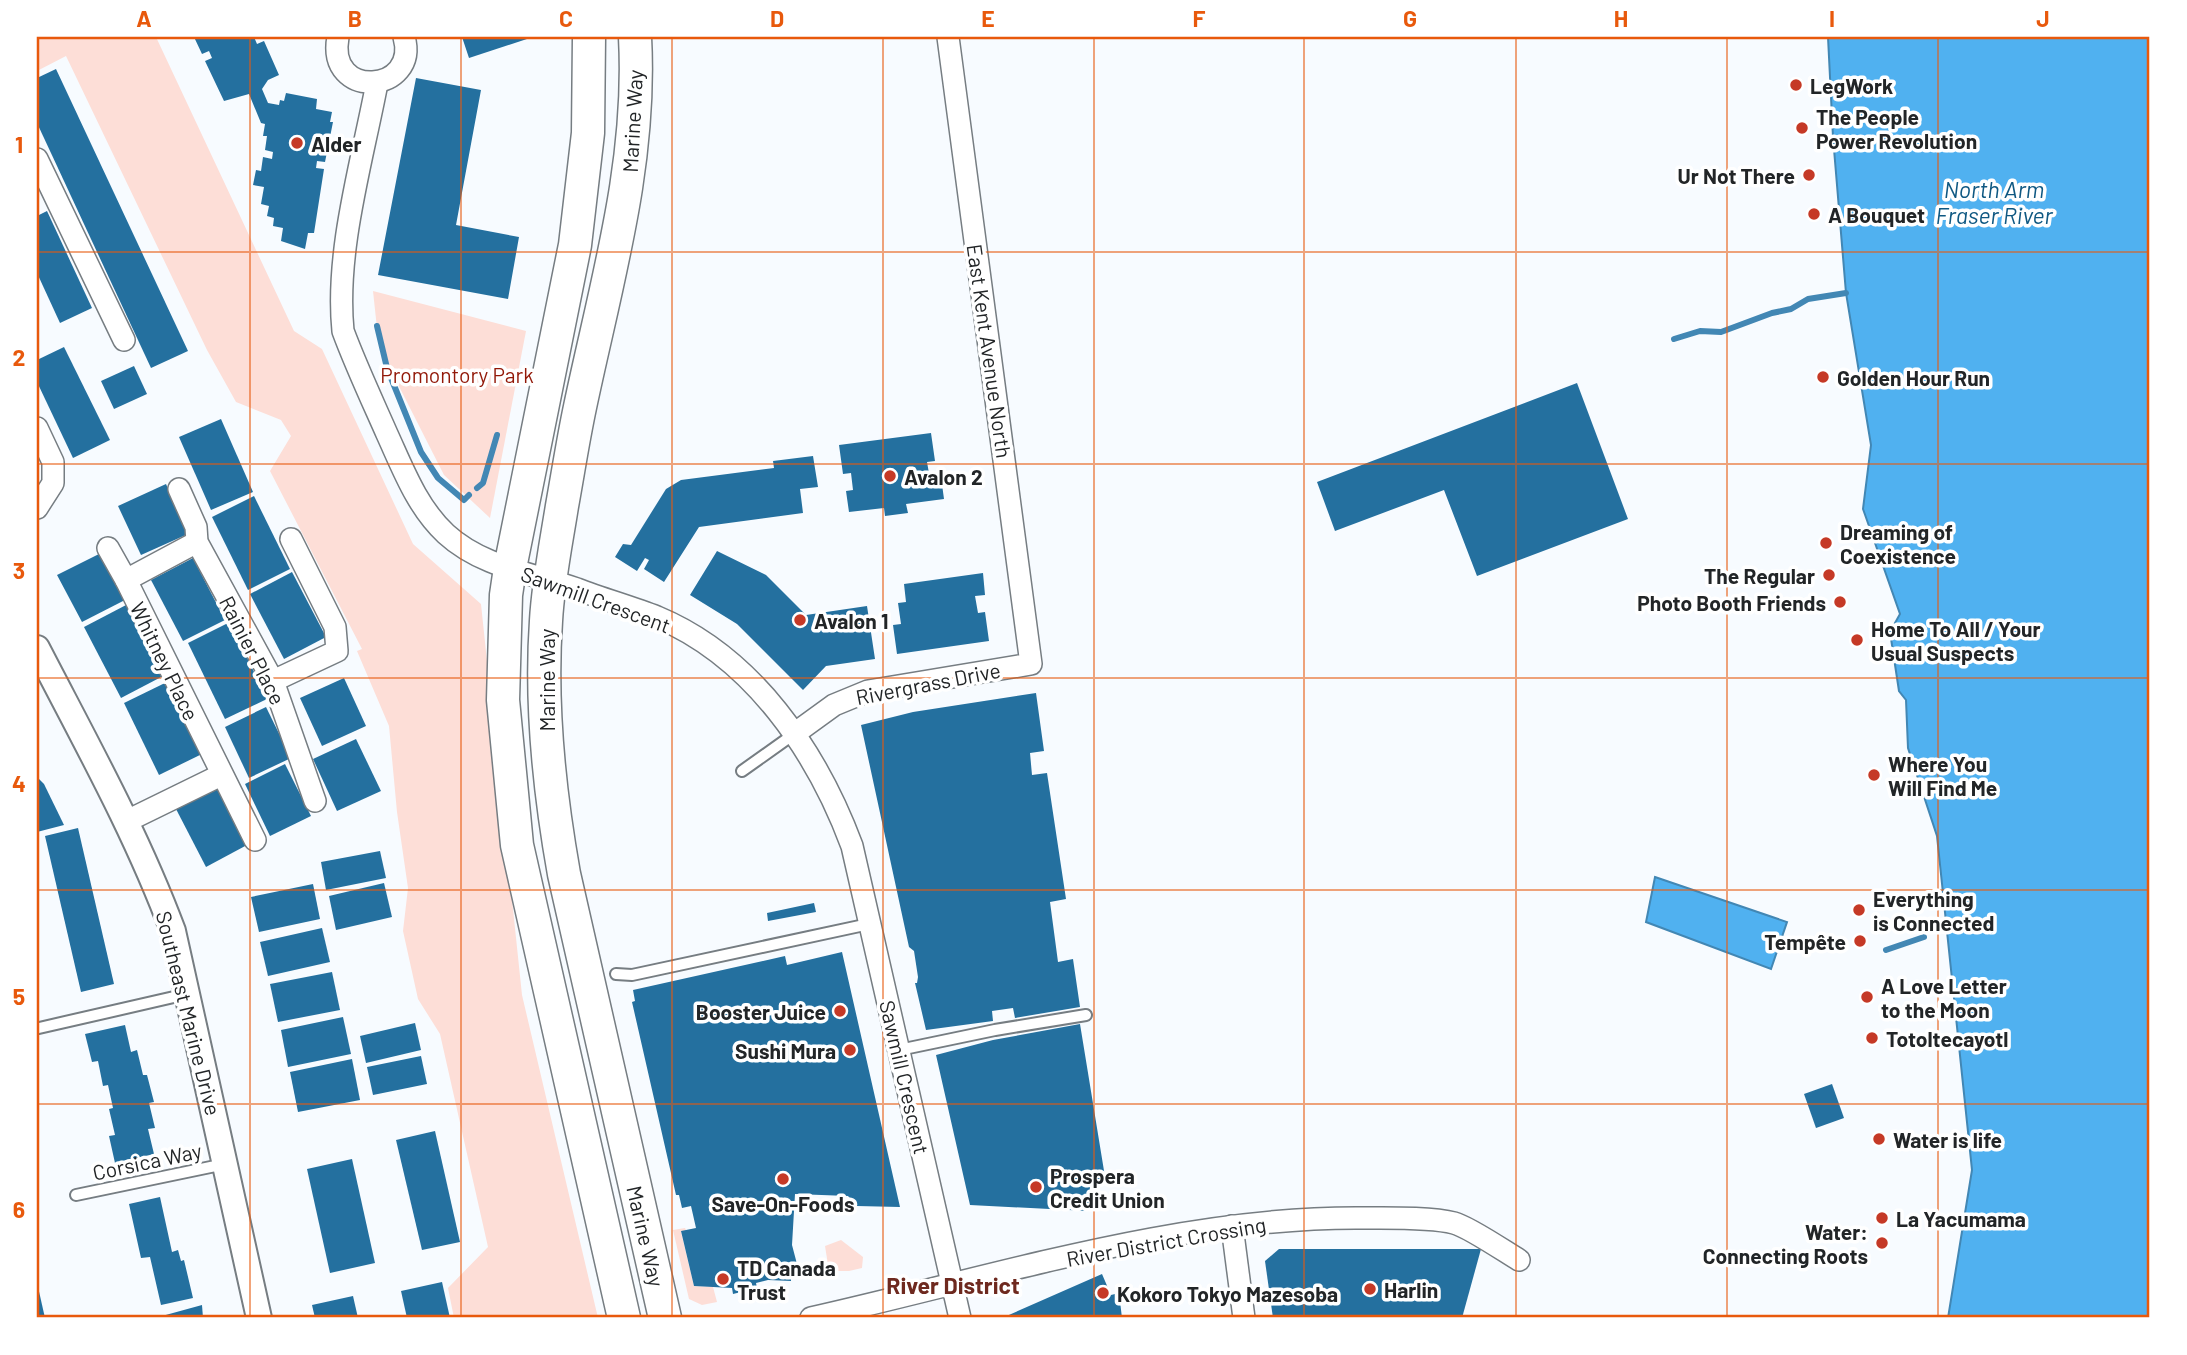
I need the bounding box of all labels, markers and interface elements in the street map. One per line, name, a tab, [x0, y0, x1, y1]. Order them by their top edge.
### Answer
text: A	[136, 4, 152, 32]
text: B	[348, 4, 362, 32]
text: C	[559, 4, 573, 32]
text: D	[770, 4, 784, 32]
text: E	[981, 4, 995, 32]
text: F	[1193, 4, 1206, 32]
text: G	[1403, 4, 1417, 32]
text: H	[1614, 4, 1628, 32]
text: I	[1829, 4, 1835, 32]
text: J	[2036, 4, 2050, 32]
street label: Marine Way	[617, 69, 647, 173]
place label: LegWork	[1810, 73, 1893, 98]
marker: LegWork	[1788, 77, 1804, 93]
place label: The People Power Revolution	[1816, 104, 1977, 153]
marker: The People Power Revolution	[1794, 120, 1810, 136]
text: 1	[15, 130, 23, 158]
place label: Alder	[311, 131, 362, 156]
marker: Alder	[289, 135, 305, 151]
place label: Ur Not There	[1678, 163, 1795, 188]
marker: Ur Not There	[1801, 167, 1817, 183]
water label: North Arm Fraser River	[1935, 175, 2053, 229]
place label: A Bouquet	[1828, 202, 1925, 227]
marker: A Bouquet	[1806, 206, 1822, 222]
street label: East Kent Avenue North	[963, 242, 1017, 460]
text: 2	[13, 343, 25, 371]
park label: Promontory Park	[380, 362, 534, 387]
place label: Golden Hour Run	[1837, 365, 1990, 390]
marker: Golden Hour Run	[1815, 369, 1831, 385]
place label: Avalon 2	[904, 464, 983, 489]
marker: Avalon 2	[882, 468, 898, 484]
place label: Dreaming of Coexistence	[1840, 519, 1956, 568]
marker: Dreaming of Coexistence	[1818, 535, 1834, 551]
text: 3	[13, 556, 25, 584]
street label: Sawmill Crescent	[518, 560, 674, 638]
place label: The Regular	[1704, 563, 1815, 588]
marker: The Regular	[1821, 567, 1837, 583]
place label: Photo Booth Friends	[1637, 590, 1826, 615]
street label: Rainier Place	[215, 591, 291, 709]
marker: Photo Booth Friends	[1832, 594, 1848, 610]
street label: Whitney Place	[126, 598, 204, 724]
place label: Avalon 1	[814, 608, 888, 633]
marker: Avalon 1	[792, 612, 808, 628]
place label: Home To All / Your Usual Suspects	[1871, 616, 2041, 665]
street label: Marine Way	[534, 628, 559, 732]
marker: Home To All / Your Usual Suspects	[1849, 632, 1865, 648]
street label: Rivergrass Drive	[854, 657, 1002, 709]
place label: Where You Will Find Me	[1888, 751, 1997, 800]
marker: Where You Will Find Me	[1866, 767, 1882, 783]
text: 4	[12, 769, 26, 797]
place label: Everything is Connected	[1873, 886, 1994, 935]
marker: Everything is Connected	[1851, 902, 1867, 918]
street label: Southeast Marine Drive	[152, 908, 226, 1118]
place label: Tempête	[1764, 929, 1846, 954]
marker: Tempête	[1852, 933, 1868, 949]
place label: A Love Letter to the Moon	[1881, 973, 2007, 1022]
text: 5	[13, 982, 25, 1010]
marker: A Love Letter to the Moon	[1859, 989, 1875, 1005]
street label: Sawmill Crescent	[875, 998, 935, 1156]
place label: Booster Juice	[696, 999, 826, 1024]
marker: Booster Juice	[832, 1003, 848, 1019]
place label: Totoltecayotl	[1886, 1026, 2008, 1051]
marker: Totoltecayotl	[1864, 1030, 1880, 1046]
place label: Sushi Mura	[735, 1038, 836, 1063]
marker: Sushi Mura	[842, 1042, 858, 1058]
place label: Water is life	[1893, 1127, 2002, 1152]
marker: Water is life	[1871, 1131, 1887, 1147]
street label: Corsica Way	[90, 1137, 204, 1185]
place label: Prospera Credit Union	[1050, 1163, 1165, 1212]
marker: Save-On-Foods	[775, 1171, 791, 1187]
marker: Prospera Credit Union	[1028, 1179, 1044, 1195]
street label: Marine Way	[622, 1183, 670, 1289]
place label: Save-On-Foods	[712, 1191, 854, 1216]
text: 6	[13, 1195, 25, 1223]
place label: La Yacumama	[1896, 1206, 2026, 1231]
marker: La Yacumama	[1874, 1210, 1890, 1226]
street label: River District Crossing	[1064, 1211, 1268, 1271]
place label: Water: Connecting Roots	[1703, 1219, 1868, 1268]
marker: Water: Connecting Roots	[1874, 1235, 1890, 1251]
place label: TD Canada Trust	[737, 1255, 836, 1304]
marker: TD Canada Trust	[715, 1271, 731, 1287]
district label: River District	[886, 1271, 1020, 1299]
place label: Harlin	[1384, 1277, 1438, 1302]
place label: Kokoro Tokyo Mazesoba	[1117, 1281, 1338, 1306]
marker: Harlin	[1362, 1281, 1378, 1297]
marker: Kokoro Tokyo Mazesoba	[1095, 1285, 1111, 1301]

